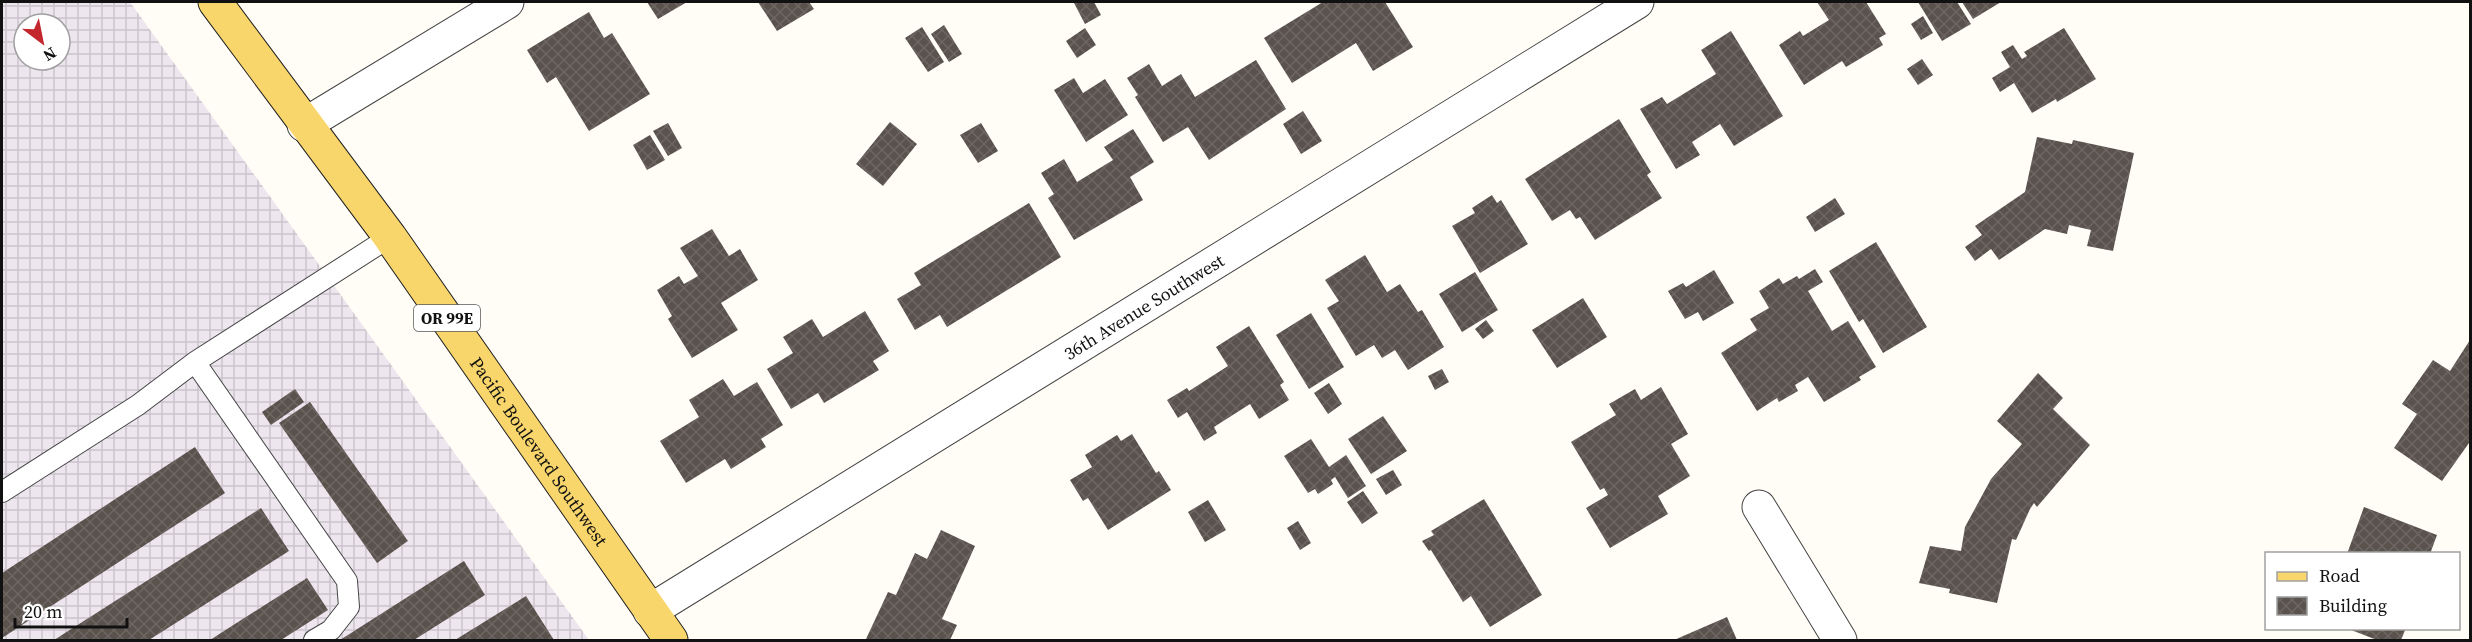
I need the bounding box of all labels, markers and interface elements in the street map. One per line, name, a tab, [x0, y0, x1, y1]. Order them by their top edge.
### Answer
north arrow	[12, 12, 72, 72]
text: N	[39, 42, 61, 67]
street label: 36th Avenue Southwest	[1059, 247, 1229, 365]
road number: OR 99E	[414, 305, 480, 331]
street label: Pacific Boulevard Southwest	[465, 352, 614, 551]
legend	[2265, 552, 2460, 630]
text: Road	[2319, 563, 2360, 588]
scale bar	[15, 591, 128, 629]
text: Building	[2319, 593, 2387, 618]
text: 20 m	[24, 599, 62, 624]

